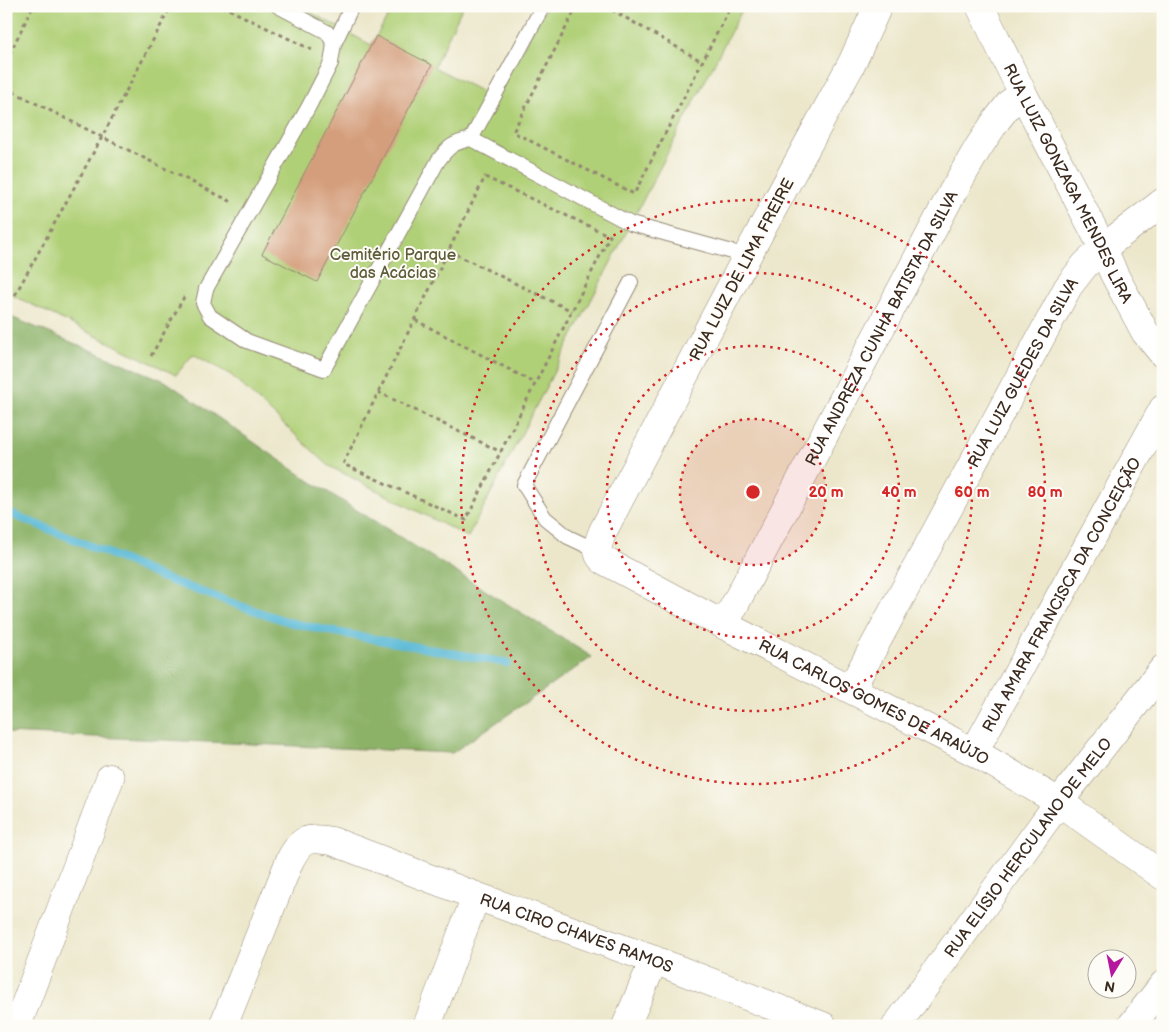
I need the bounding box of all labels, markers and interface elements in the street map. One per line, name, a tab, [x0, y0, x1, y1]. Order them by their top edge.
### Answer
street label: RUA LUIZ GONZAGA MENDES LIRA	[999, 61, 1136, 307]
street label: RUA LUIZ DE LIMA FREIRE	[686, 175, 799, 364]
street label: RUA ANDREZA CUNHA BATISTA DA SILVA	[802, 188, 963, 469]
park label: Cemitério Parque das Acácias	[330, 246, 457, 283]
street label: RUA LUIZ GUEDES DA SILVA	[964, 274, 1083, 471]
street label: RUA AMARA FRANCISCA DA CONCEIÇÃO	[979, 454, 1145, 736]
centre of rings	[744, 483, 762, 501]
text: 20 m	[809, 483, 844, 502]
text: 40 m	[881, 483, 917, 502]
text: 60 m	[954, 483, 990, 502]
text: 80 m	[1027, 483, 1063, 502]
street label: RUA CARLOS GOMES DE ARAÚJO	[755, 636, 992, 770]
street label: RUA ELÍSIO HERCULANO DE MELO	[941, 735, 1117, 962]
street label: RUA CIRO CHAVES RAMOS	[477, 890, 675, 977]
north arrow	[1086, 950, 1136, 1000]
text: N	[1103, 977, 1116, 996]

